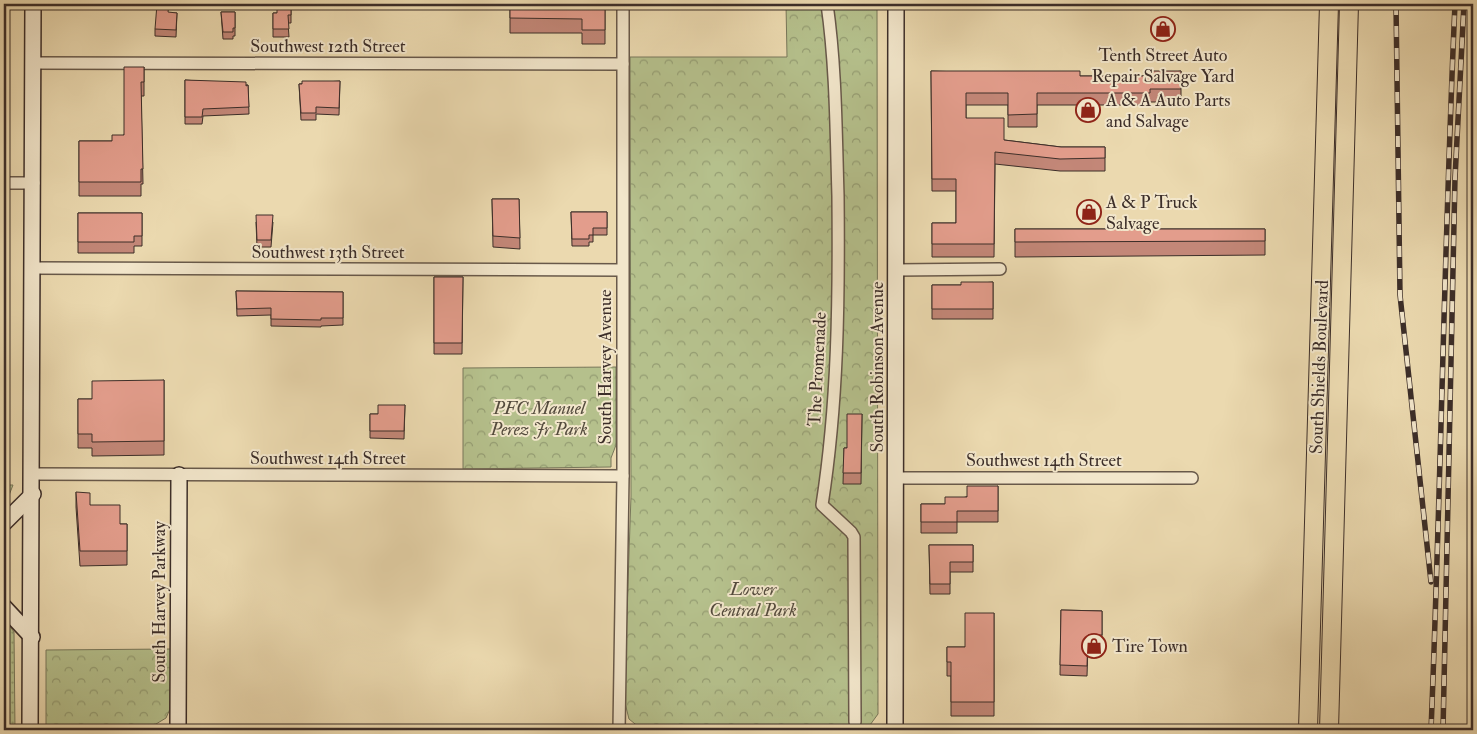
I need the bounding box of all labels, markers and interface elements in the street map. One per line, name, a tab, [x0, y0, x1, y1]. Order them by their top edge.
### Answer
shop icon: Tenth Street Auto Repair Salvage Yard	[1150, 16, 1176, 42]
street label: Southwest 12th Street	[250, 35, 406, 58]
place label: Tenth Street Auto Repair Salvage Yard	[1092, 44, 1235, 88]
place label: A & A Auto Parts and Salvage	[1105, 89, 1230, 133]
shop icon: A & A Auto Parts and Salvage	[1075, 97, 1101, 123]
place label: A & P Truck Salvage	[1105, 191, 1198, 235]
shop icon: A & P Truck Salvage	[1076, 199, 1102, 225]
street label: Southwest 13th Street	[251, 241, 405, 264]
street label: South Shields Boulevard	[1305, 279, 1334, 455]
street label: South Robinson Avenue	[866, 281, 889, 453]
street label: South Harvey Avenue	[594, 289, 617, 444]
street label: The Promenade	[803, 311, 832, 427]
park label: PFC Manuel Perez Jr Park	[489, 397, 588, 441]
street label: Southwest 14th Street	[250, 447, 406, 470]
street label: Southwest 14th Street	[966, 449, 1122, 472]
street label: South Harvey Parkway	[148, 520, 171, 683]
park label: Lower Central Park	[709, 578, 797, 622]
shop icon: Tire Town	[1081, 633, 1107, 659]
place label: Tire Town	[1112, 635, 1188, 658]

